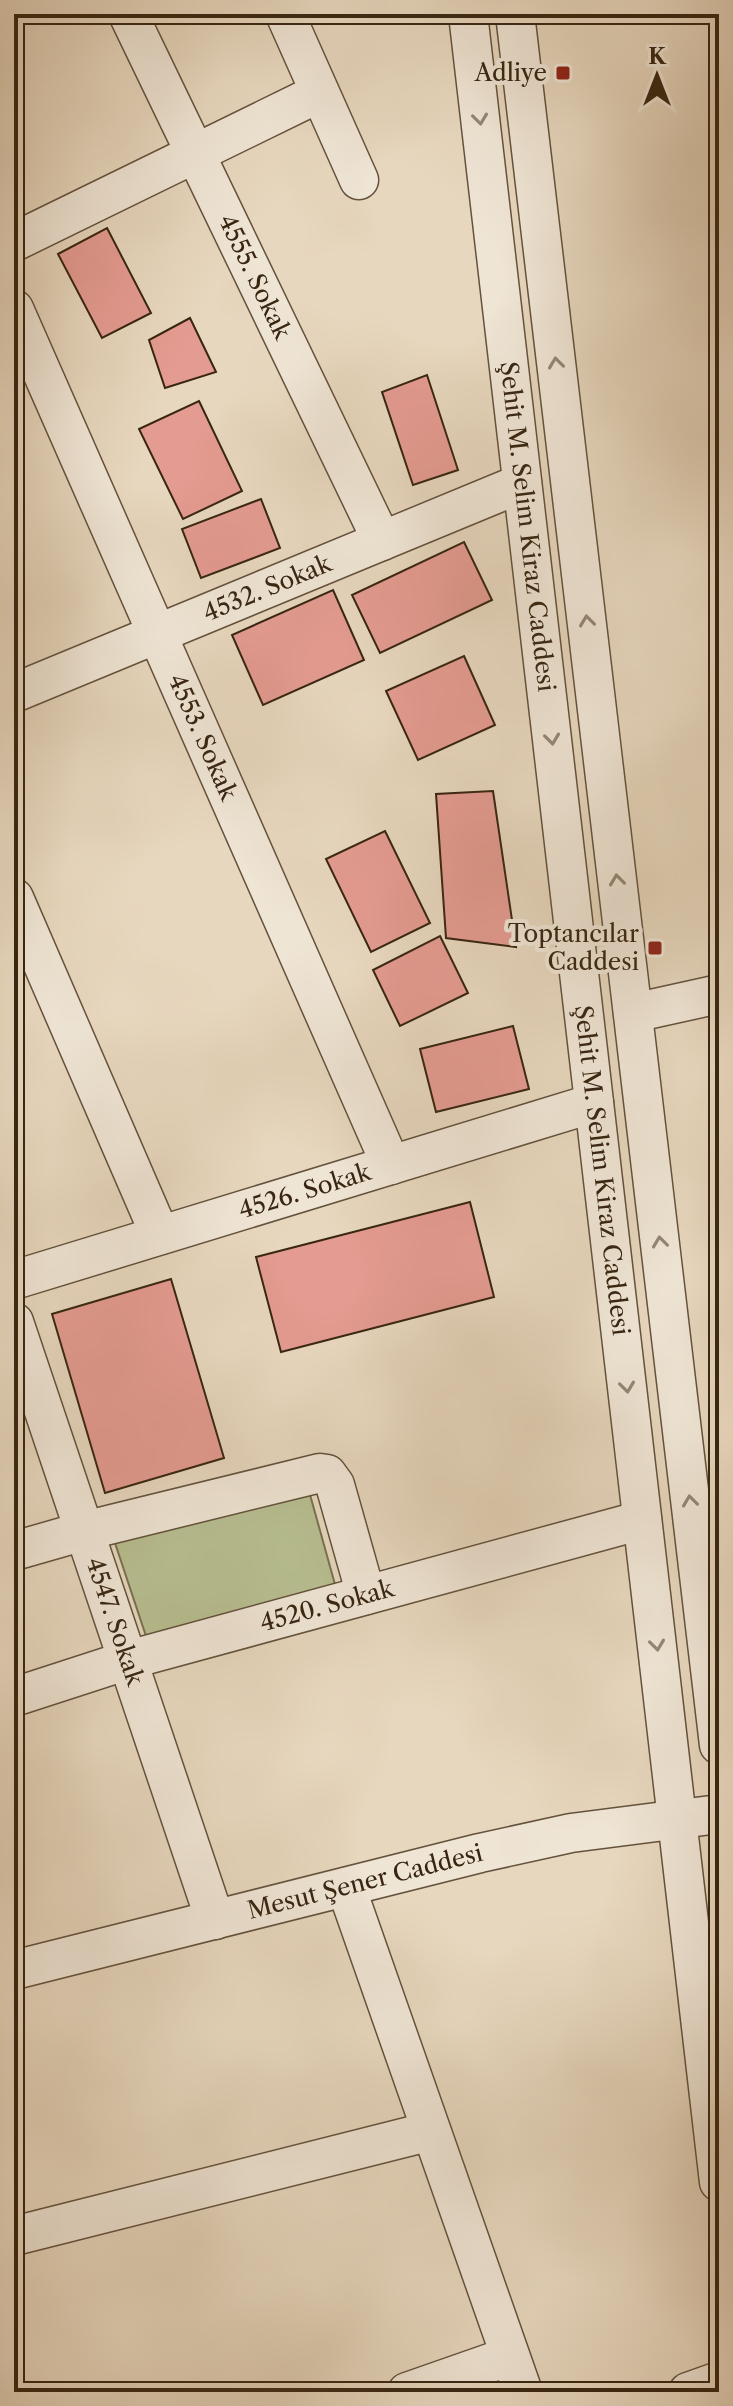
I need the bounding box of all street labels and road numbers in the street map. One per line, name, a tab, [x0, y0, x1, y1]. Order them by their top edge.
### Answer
street label: 4555. Sokak	[213, 210, 298, 345]
street label: Şehit M. Selim Kiraz Caddesi	[494, 360, 561, 693]
street label: 4532. Sokak	[199, 548, 336, 627]
street label: 4553. Sokak	[163, 670, 244, 806]
street label: Şehit M. Selim Kiraz Caddesi	[569, 1004, 636, 1337]
street label: 4526. Sokak	[235, 1157, 375, 1225]
street label: 4547. Sokak	[80, 1554, 150, 1690]
street label: 4520. Sokak	[257, 1573, 398, 1637]
street label: Mesut Şener Caddesi	[244, 1838, 486, 1925]

